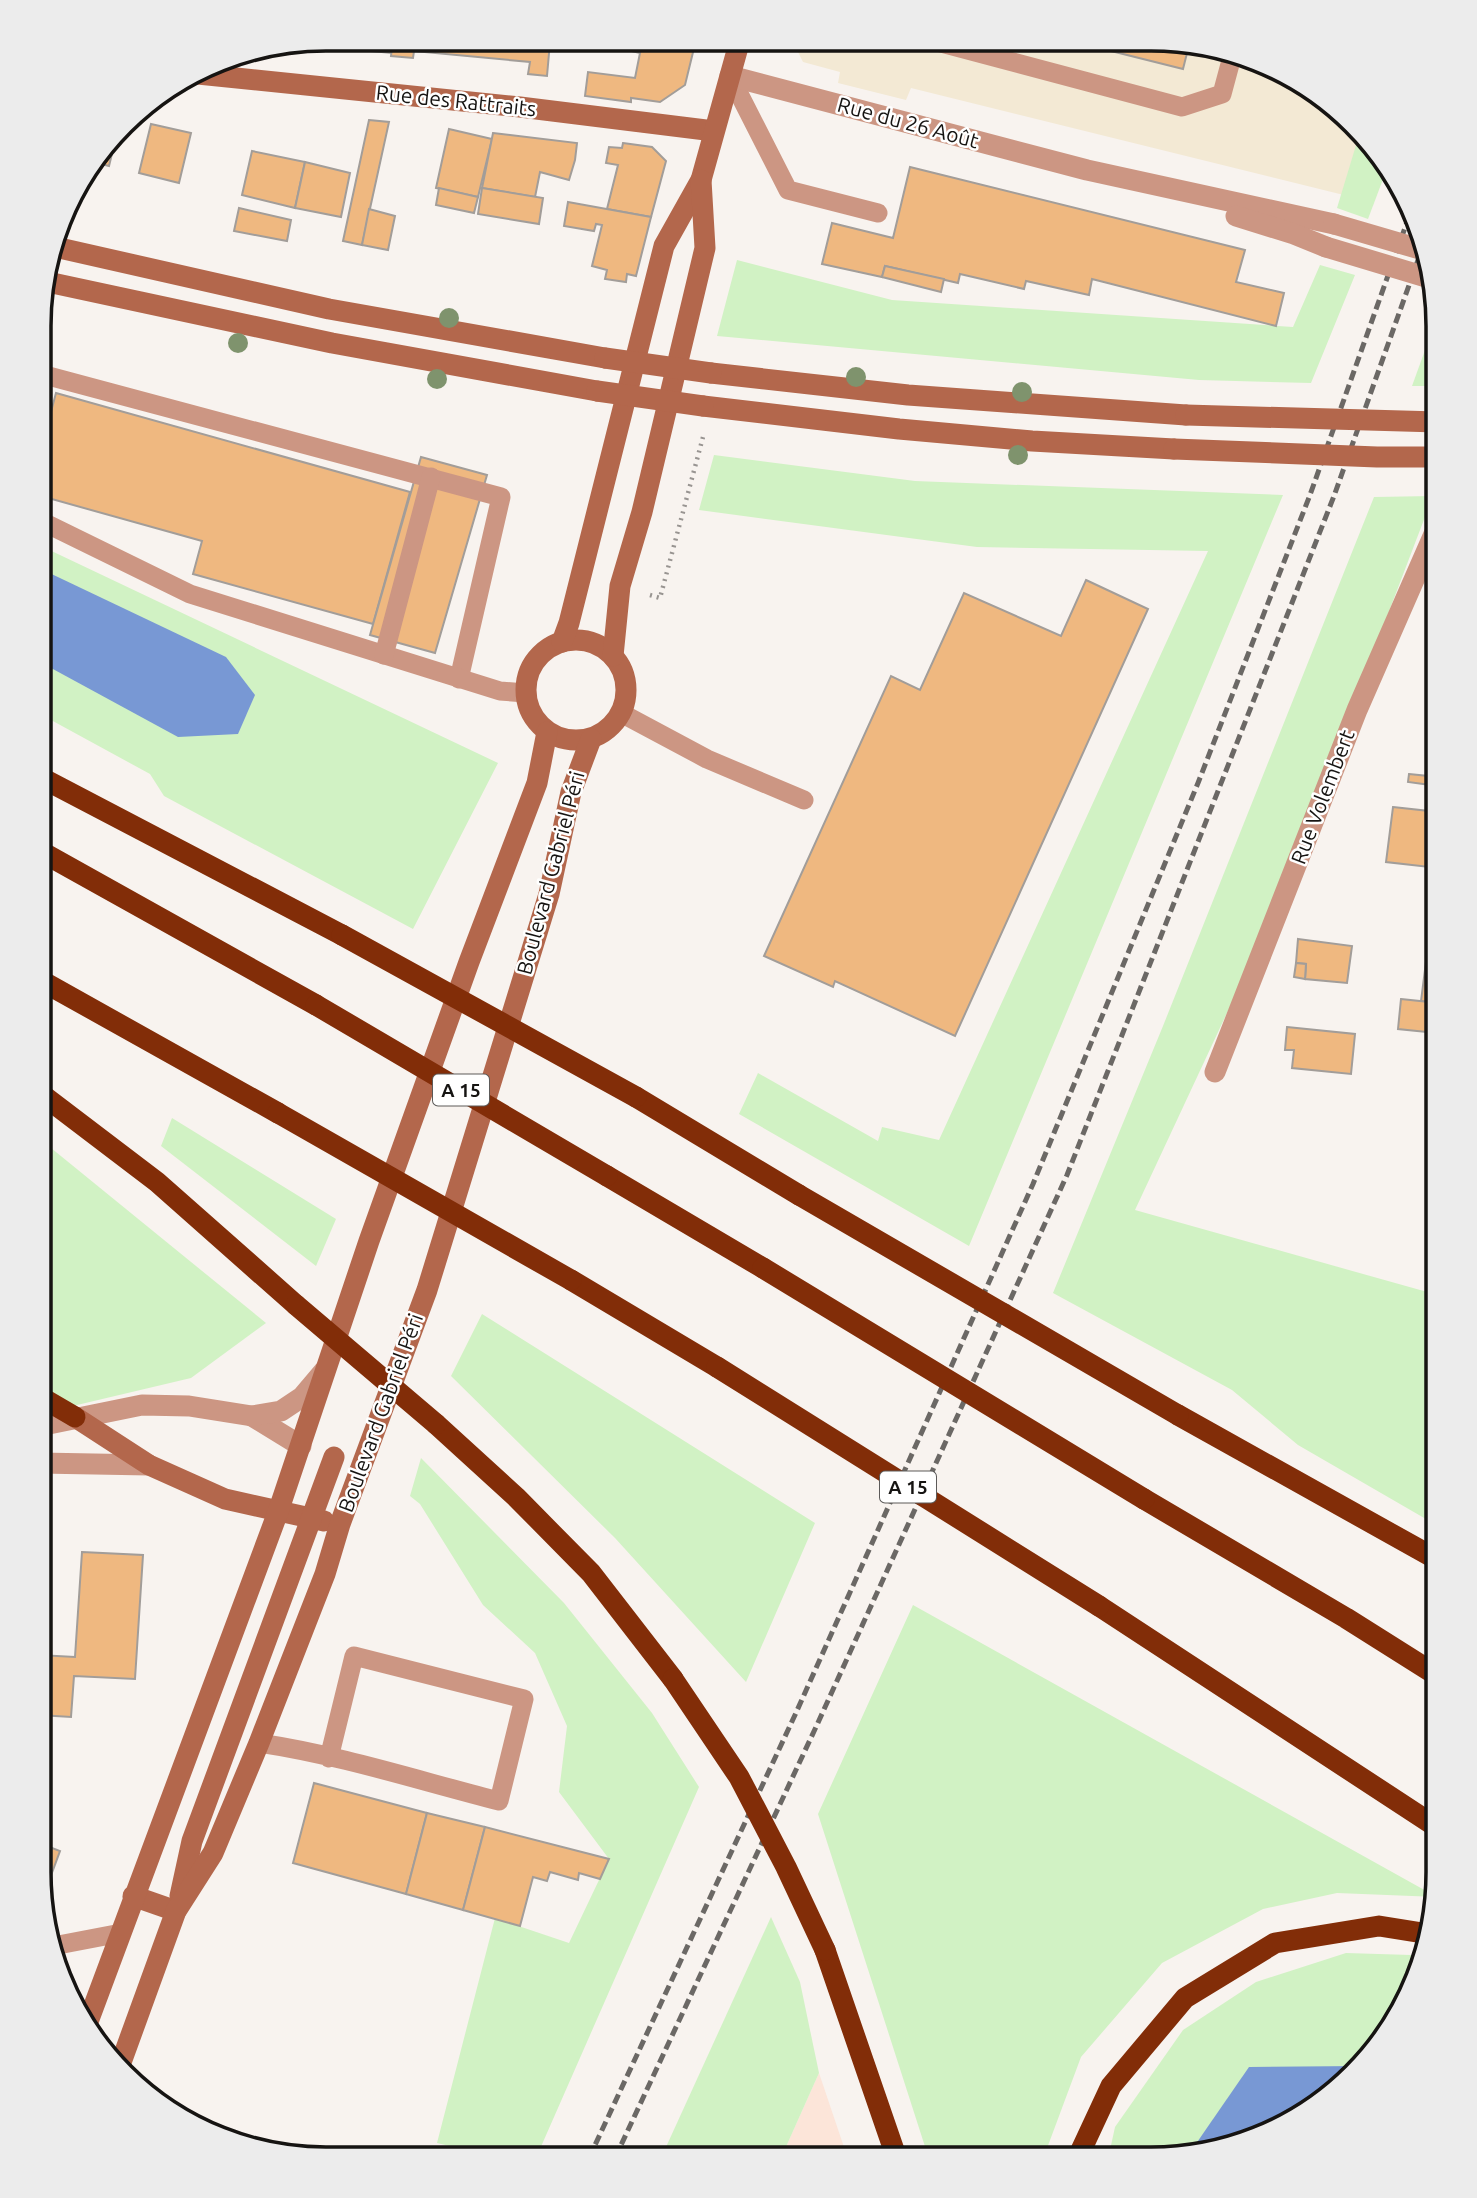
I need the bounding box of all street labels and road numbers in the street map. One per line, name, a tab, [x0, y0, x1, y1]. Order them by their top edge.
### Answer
street label: Rue des Rattraits	[375, 80, 537, 120]
street label: Rue du 26 Août	[835, 92, 981, 152]
street label: Rue Volembert	[1285, 726, 1359, 867]
street label: Boulevard Gabriel Péri	[511, 768, 589, 977]
road number: A 15	[433, 1074, 489, 1106]
street label: Boulevard Gabriel Péri	[333, 1310, 427, 1515]
road number: A 15	[880, 1471, 936, 1502]

